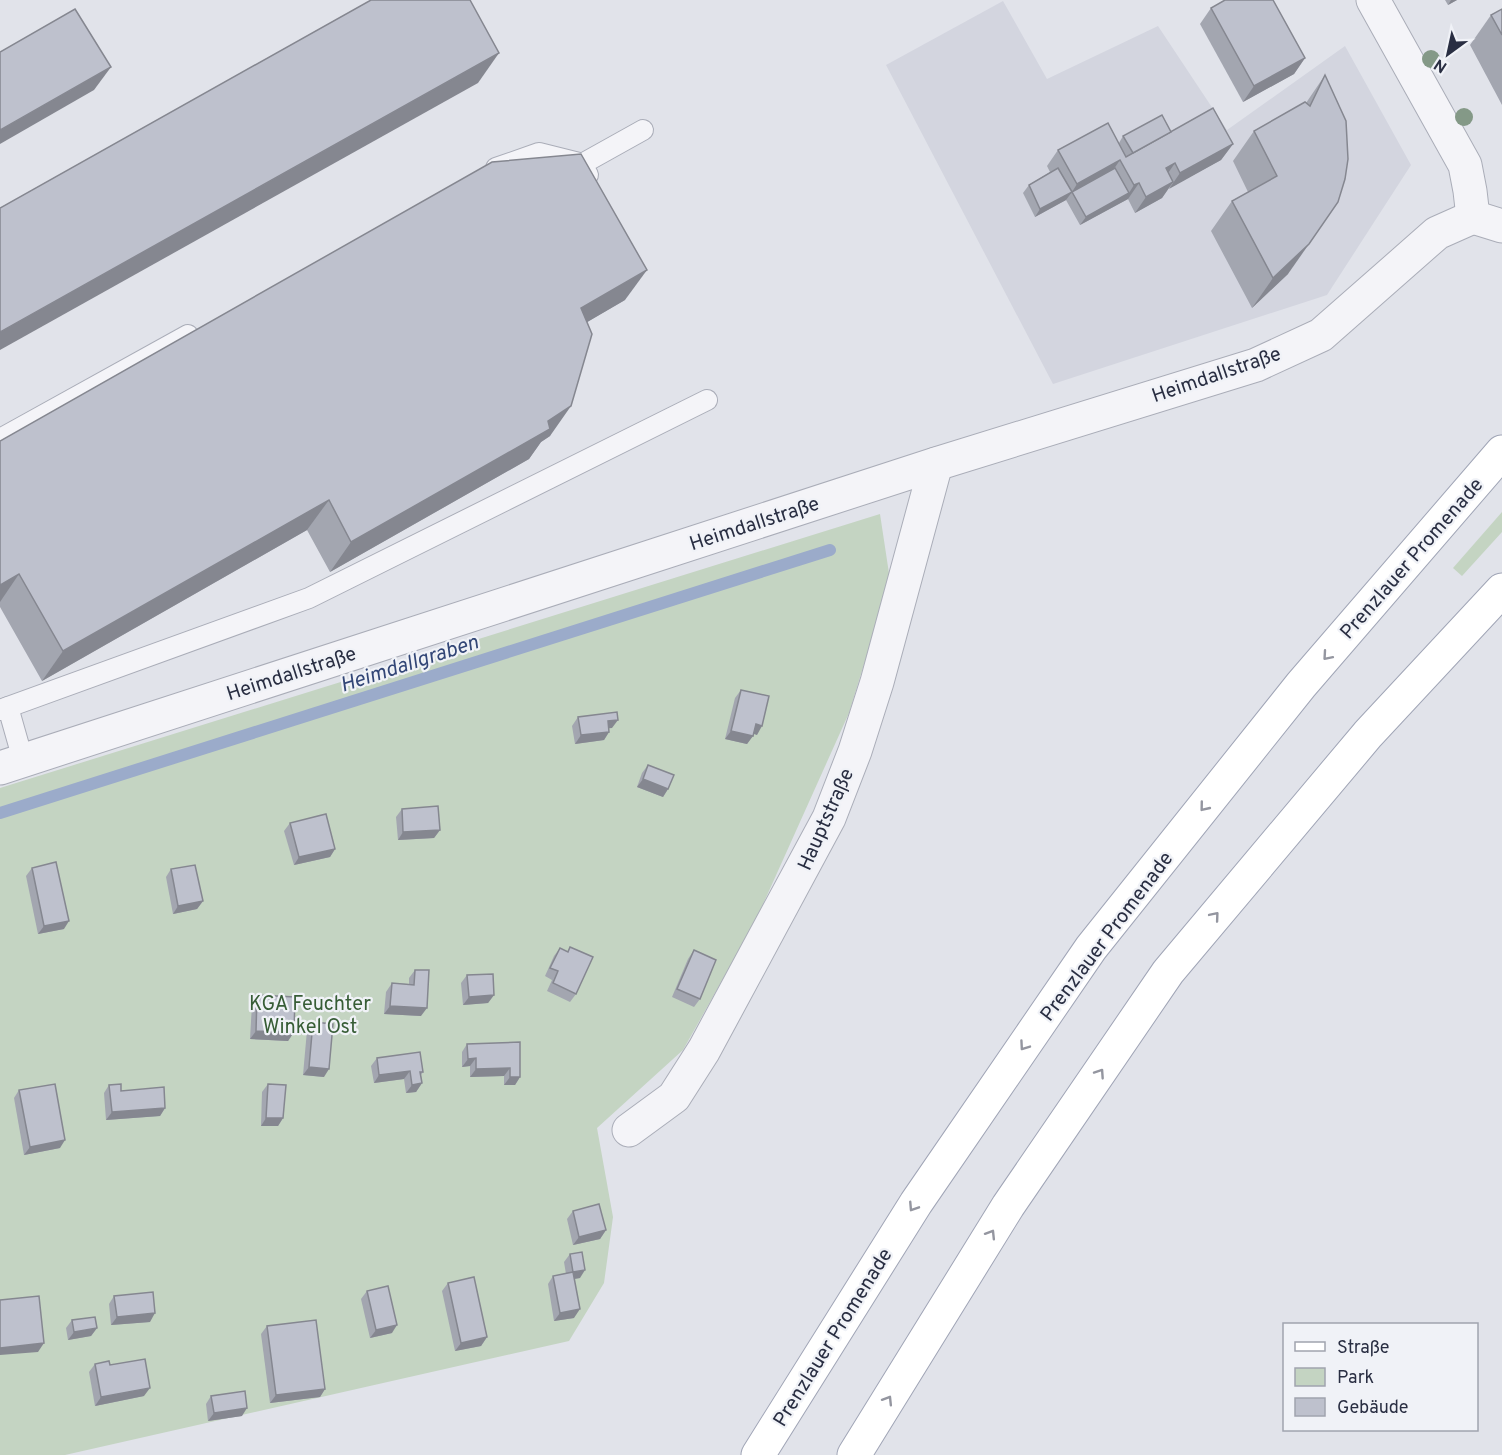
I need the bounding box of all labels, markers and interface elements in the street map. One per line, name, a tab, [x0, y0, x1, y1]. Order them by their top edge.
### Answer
north arrow	[1418, 24, 1478, 84]
text: N	[1431, 53, 1451, 76]
street label: Heimdallstraße	[1149, 342, 1285, 410]
street label: Prenzlauer Promenade	[1335, 473, 1490, 646]
street label: Heimdallstraße	[686, 492, 823, 558]
water label: Heimdallgraben	[337, 629, 483, 700]
street label: Heimdallstraße	[223, 642, 360, 708]
one-way arrow	[1323, 649, 1334, 660]
street label: Hauptstraße	[793, 765, 861, 875]
one-way arrow	[1200, 800, 1211, 811]
street label: Prenzlauer Promenade	[1035, 847, 1180, 1027]
one-way arrow	[1208, 912, 1219, 923]
park label: KGA Feuchter Winkel Ost	[249, 992, 371, 1041]
one-way arrow	[1020, 1040, 1031, 1051]
one-way arrow	[1093, 1068, 1104, 1079]
one-way arrow	[909, 1201, 921, 1211]
one-way arrow	[983, 1230, 994, 1241]
street label: Prenzlauer Promenade	[768, 1244, 899, 1432]
legend	[1283, 1323, 1478, 1431]
text: Straße	[1337, 1337, 1389, 1360]
text: Park	[1337, 1367, 1374, 1390]
one-way arrow	[880, 1396, 892, 1406]
text: Gebäude	[1337, 1397, 1409, 1420]

